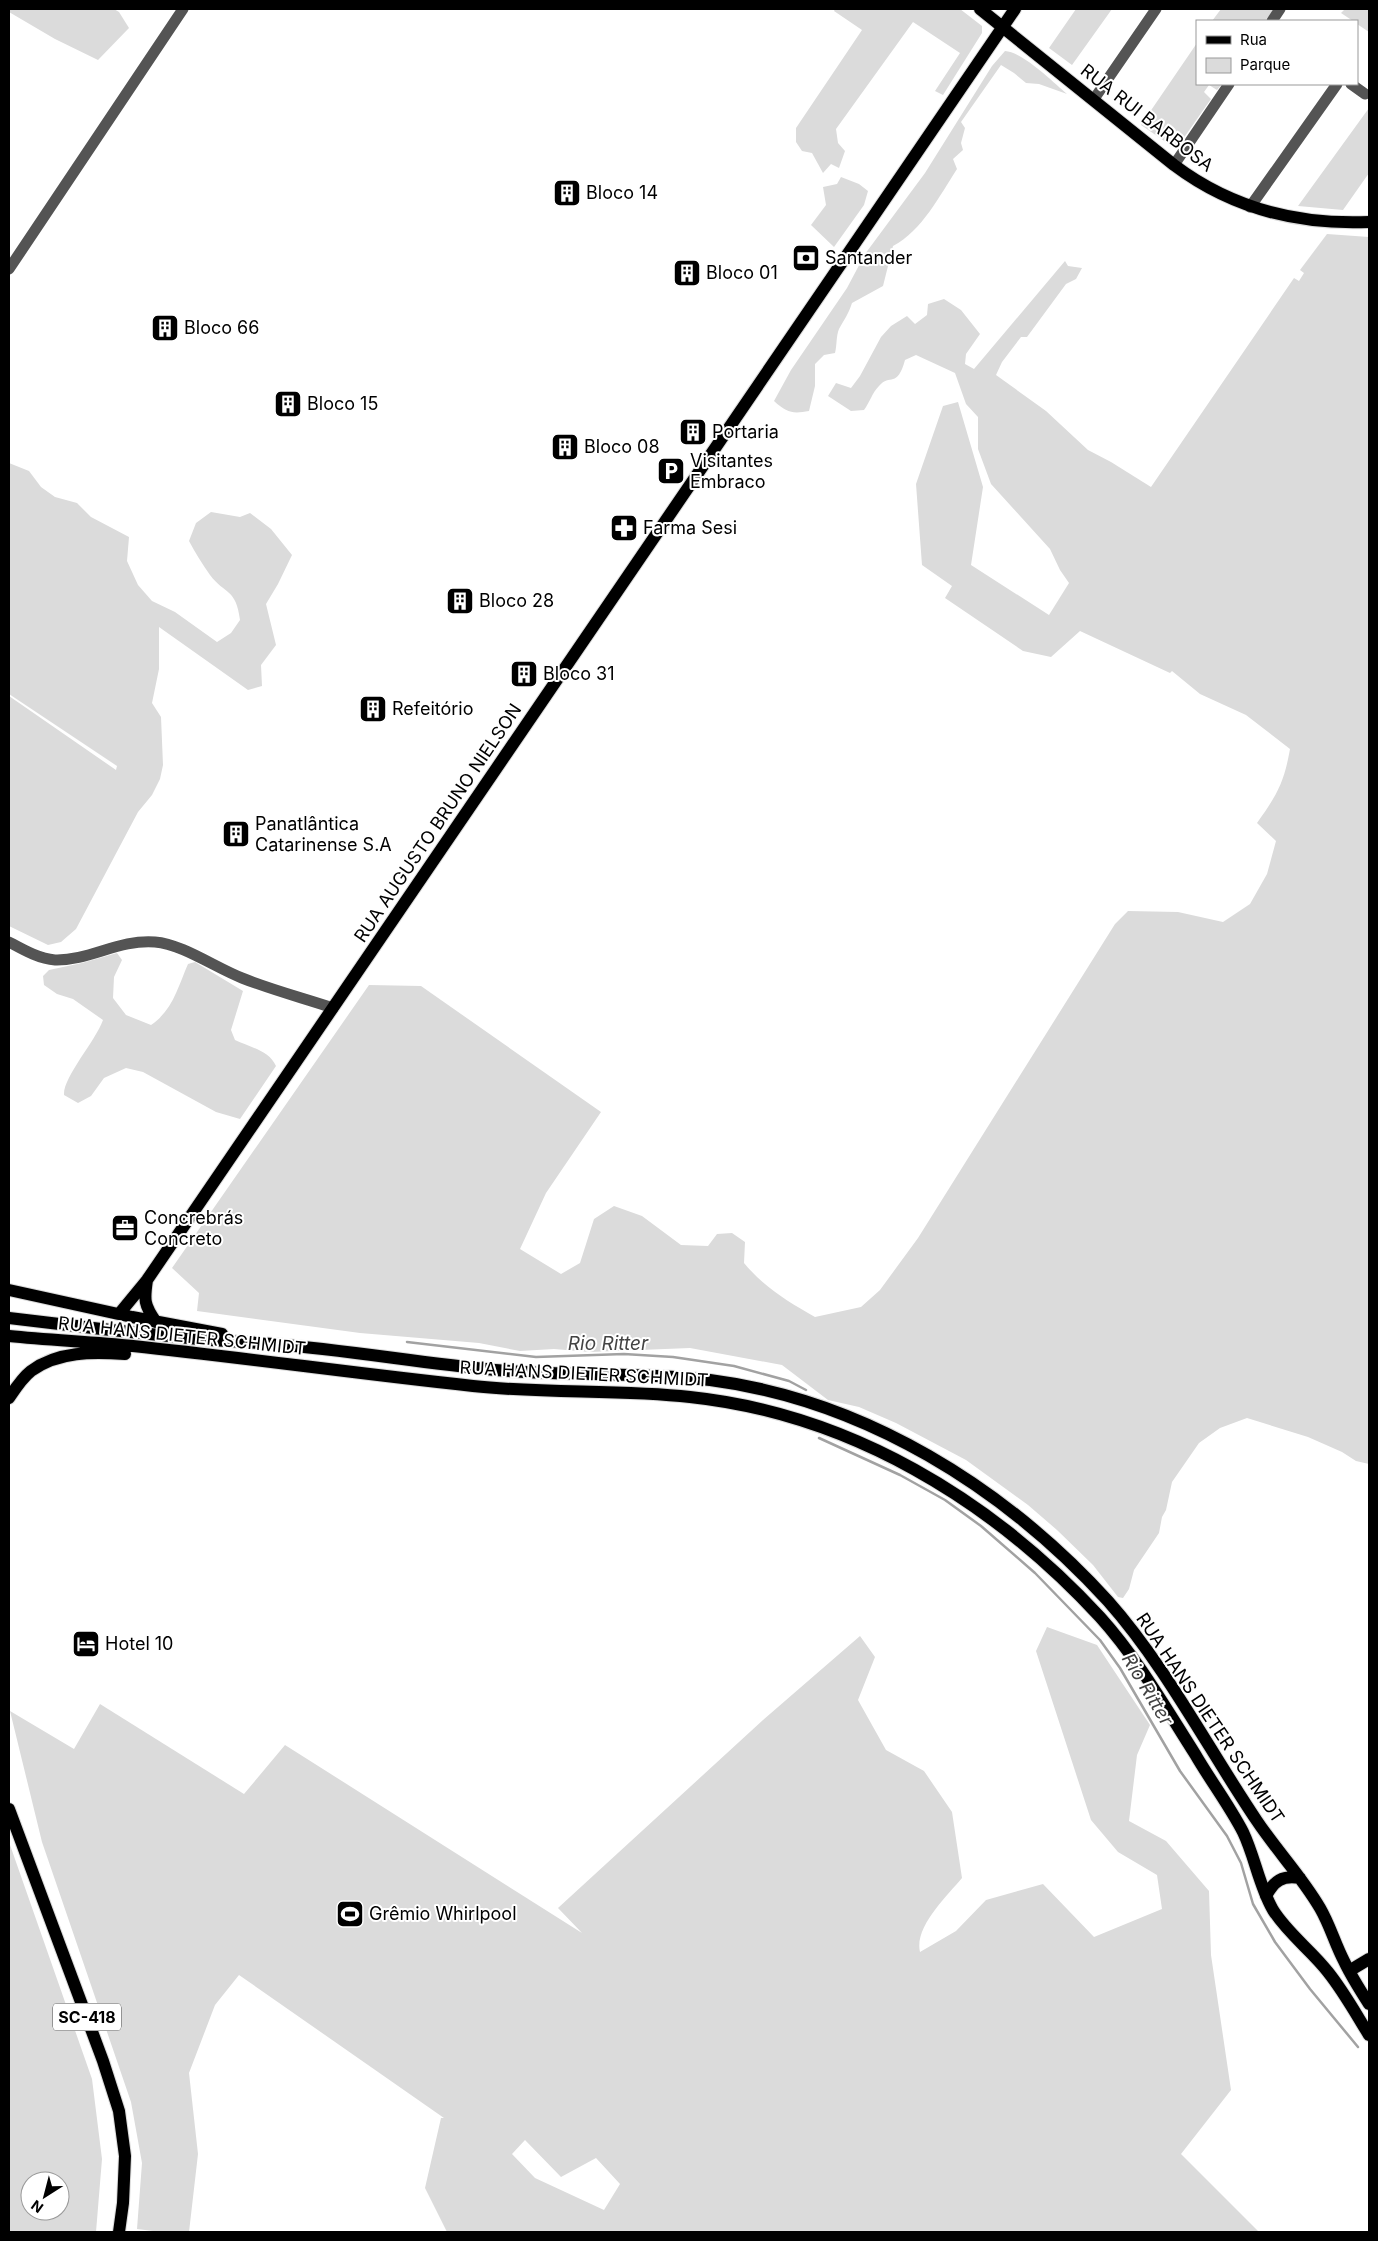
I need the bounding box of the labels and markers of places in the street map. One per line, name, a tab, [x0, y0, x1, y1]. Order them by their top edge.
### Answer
building icon: Bloco 14	[552, 178, 582, 208]
place label: Bloco 14	[586, 182, 658, 203]
bank icon: Santander	[791, 243, 821, 273]
place label: Santander	[825, 247, 913, 268]
building icon: Bloco 01	[672, 258, 702, 288]
place label: Bloco 01	[706, 262, 778, 283]
building icon: Bloco 66	[150, 313, 180, 343]
place label: Bloco 66	[184, 317, 259, 338]
building icon: Bloco 15	[273, 389, 303, 419]
place label: Bloco 15	[307, 393, 378, 414]
building icon: Portaria	[678, 417, 708, 447]
place label: Portaria	[712, 421, 779, 442]
building icon: Bloco 08	[550, 432, 580, 462]
place label: Bloco 08	[584, 436, 660, 457]
place label: Visitantes Embraco	[690, 450, 773, 492]
parking icon: Visitantes Embraco	[656, 456, 686, 486]
pharmacy icon: Farma Sesi	[609, 513, 639, 543]
place label: Farma Sesi	[643, 517, 737, 538]
building icon: Bloco 28	[445, 586, 475, 616]
place label: Bloco 28	[479, 590, 554, 611]
building icon: Bloco 31	[509, 659, 539, 689]
place label: Bloco 31	[543, 663, 615, 684]
building icon: Refeitório	[358, 694, 388, 724]
place label: Refeitório	[392, 698, 474, 719]
place label: Panatlântica Catarinense S.A	[255, 813, 392, 855]
building icon: Panatlântica Catarinense S.A	[221, 819, 251, 849]
place label: Concrebrás Concreto	[144, 1207, 243, 1249]
office icon: Concrebrás Concreto	[110, 1213, 140, 1243]
hotel icon: Hotel 10	[71, 1629, 101, 1659]
place label: Hotel 10	[105, 1633, 173, 1654]
sports icon: Grêmio Whirlpool	[335, 1899, 365, 1929]
place label: Grêmio Whirlpool	[369, 1903, 517, 1924]

